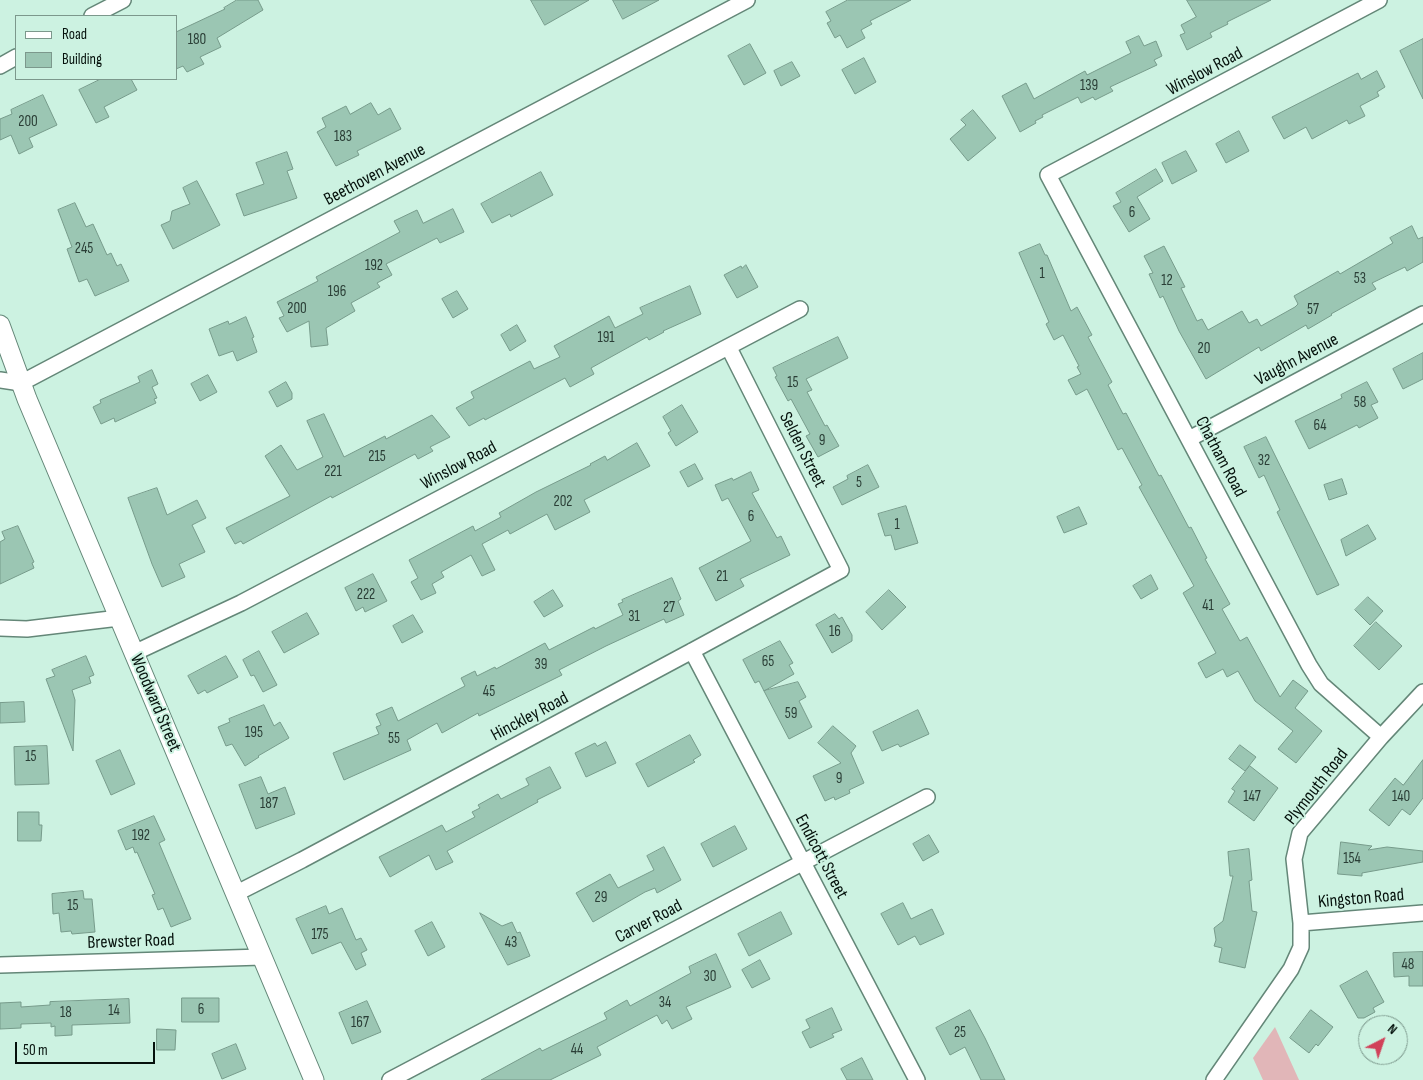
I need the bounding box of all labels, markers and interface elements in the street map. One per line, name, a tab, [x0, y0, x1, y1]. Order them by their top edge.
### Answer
legend	[15, 15, 178, 80]
text: Road	[62, 25, 87, 44]
house number: 180	[188, 31, 206, 49]
street label: Winslow Road	[1163, 43, 1247, 101]
text: Building	[62, 50, 102, 69]
house number: 139	[1080, 77, 1098, 95]
house number: 200	[18, 113, 38, 131]
house number: 183	[334, 128, 352, 146]
street label: Beethoven Avenue	[321, 139, 429, 211]
house number: 6	[1129, 204, 1135, 222]
house number: 245	[75, 240, 93, 258]
house number: 192	[365, 257, 383, 275]
house number: 1	[1039, 265, 1045, 283]
house number: 53	[1354, 270, 1366, 288]
house number: 12	[1161, 272, 1173, 290]
house number: 196	[328, 283, 346, 301]
house number: 200	[287, 300, 307, 318]
house number: 57	[1307, 301, 1319, 319]
house number: 191	[597, 329, 615, 347]
street label: Vaughn Avenue	[1252, 329, 1342, 391]
house number: 20	[1198, 340, 1210, 358]
house number: 15	[787, 374, 799, 392]
house number: 58	[1354, 394, 1366, 412]
street label: Selden Street	[774, 409, 830, 491]
street label: Chatham Road	[1190, 413, 1250, 501]
house number: 64	[1313, 417, 1327, 435]
house number: 9	[819, 432, 825, 450]
street label: Winslow Road	[417, 437, 501, 495]
house number: 215	[368, 448, 386, 466]
house number: 32	[1258, 452, 1270, 470]
house number: 221	[324, 463, 342, 481]
house number: 5	[856, 474, 862, 492]
house number: 202	[553, 493, 573, 511]
house number: 6	[748, 508, 754, 526]
house number: 1	[894, 516, 900, 534]
house number: 21	[716, 568, 728, 586]
house number: 222	[357, 586, 375, 604]
house number: 41	[1202, 597, 1214, 615]
house number: 27	[663, 599, 675, 617]
house number: 31	[628, 608, 640, 626]
house number: 16	[829, 623, 841, 641]
street label: Woodward Street	[125, 651, 185, 755]
house number: 65	[762, 653, 774, 671]
house number: 39	[535, 656, 547, 674]
house number: 45	[483, 683, 495, 701]
street label: Hinckley Road	[488, 688, 572, 746]
house number: 59	[785, 705, 797, 723]
house number: 195	[245, 724, 263, 742]
house number: 55	[388, 730, 400, 748]
street label: Plymouth Road	[1281, 745, 1353, 829]
house number: 15	[25, 748, 37, 766]
house number: 9	[836, 770, 842, 788]
house number: 147	[1243, 788, 1261, 806]
house number: 140	[1392, 788, 1410, 806]
house number: 187	[260, 795, 278, 813]
street label: Endicott Street	[790, 811, 852, 903]
house number: 192	[132, 827, 150, 845]
house number: 154	[1343, 850, 1361, 868]
street label: Kingston Road	[1317, 884, 1405, 914]
house number: 29	[595, 889, 607, 907]
street label: Carver Road	[612, 895, 686, 949]
house number: 15	[67, 897, 79, 915]
house number: 175	[311, 926, 329, 944]
street label: Brewster Road	[87, 930, 175, 954]
house number: 43	[505, 934, 517, 952]
house number: 48	[1402, 956, 1414, 974]
house number: 30	[704, 968, 716, 986]
house number: 34	[659, 994, 671, 1012]
house number: 6	[198, 1001, 204, 1019]
house number: 14	[108, 1002, 120, 1020]
house number: 18	[60, 1004, 72, 1022]
house number: 167	[351, 1014, 369, 1032]
north arrow	[1358, 1015, 1408, 1065]
text: N	[1384, 1020, 1401, 1038]
house number: 25	[954, 1024, 966, 1042]
scale bar	[18, 1032, 158, 1064]
text: 50 m	[23, 1041, 48, 1060]
house number: 44	[571, 1041, 583, 1059]

